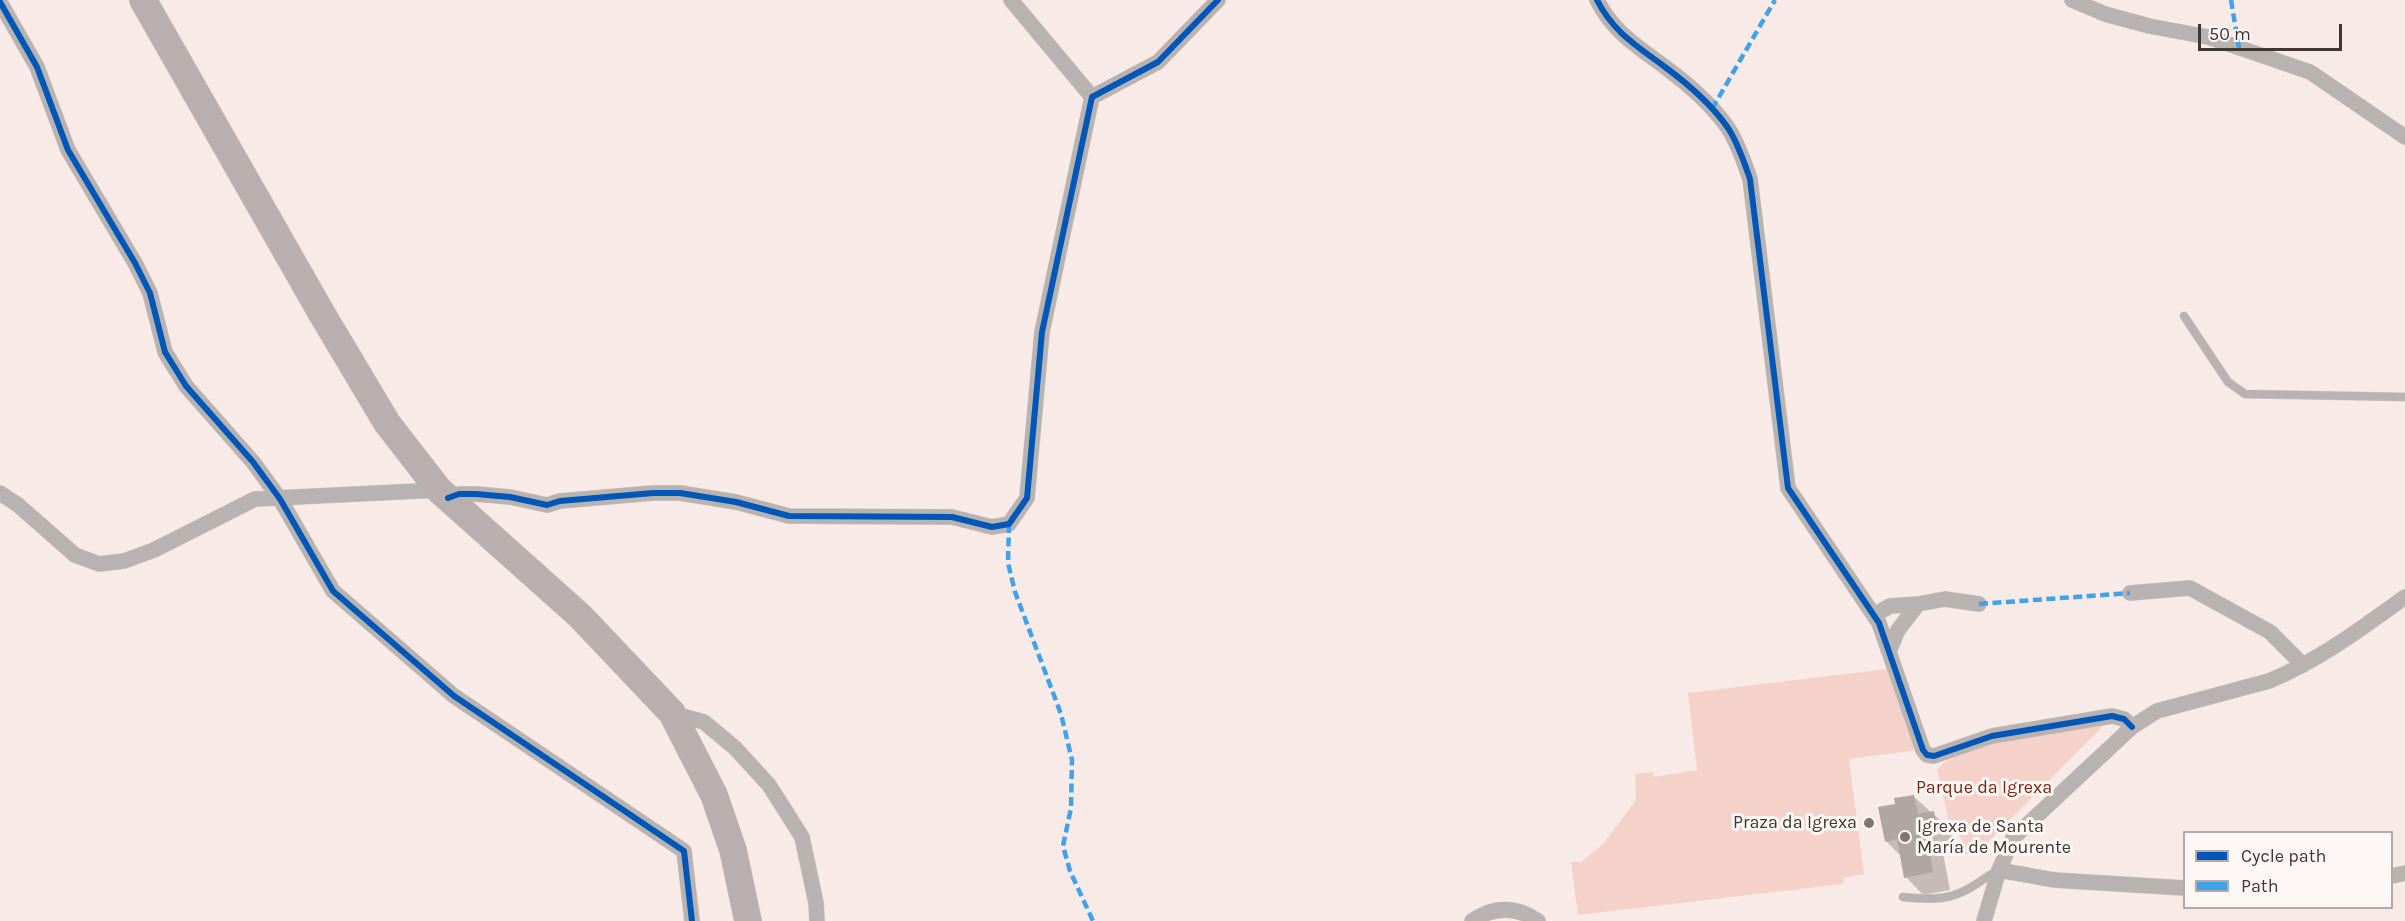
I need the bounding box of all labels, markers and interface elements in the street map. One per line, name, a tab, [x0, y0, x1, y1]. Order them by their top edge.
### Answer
scale bar	[2201, 12, 2345, 50]
text: 50 m	[2209, 23, 2251, 45]
park label: Parque da Igrexa	[1916, 777, 2052, 799]
place label: Praza da Igrexa	[1733, 812, 1857, 834]
marker: Praza da Igrexa	[1862, 816, 1876, 830]
place label: Igrexa de Santa María de Mourente	[1917, 816, 2071, 858]
marker: Igrexa de Santa María de Mourente	[1898, 830, 1912, 844]
legend	[2183, 831, 2393, 909]
text: Cycle path	[2241, 845, 2326, 867]
text: Path	[2241, 875, 2279, 897]

